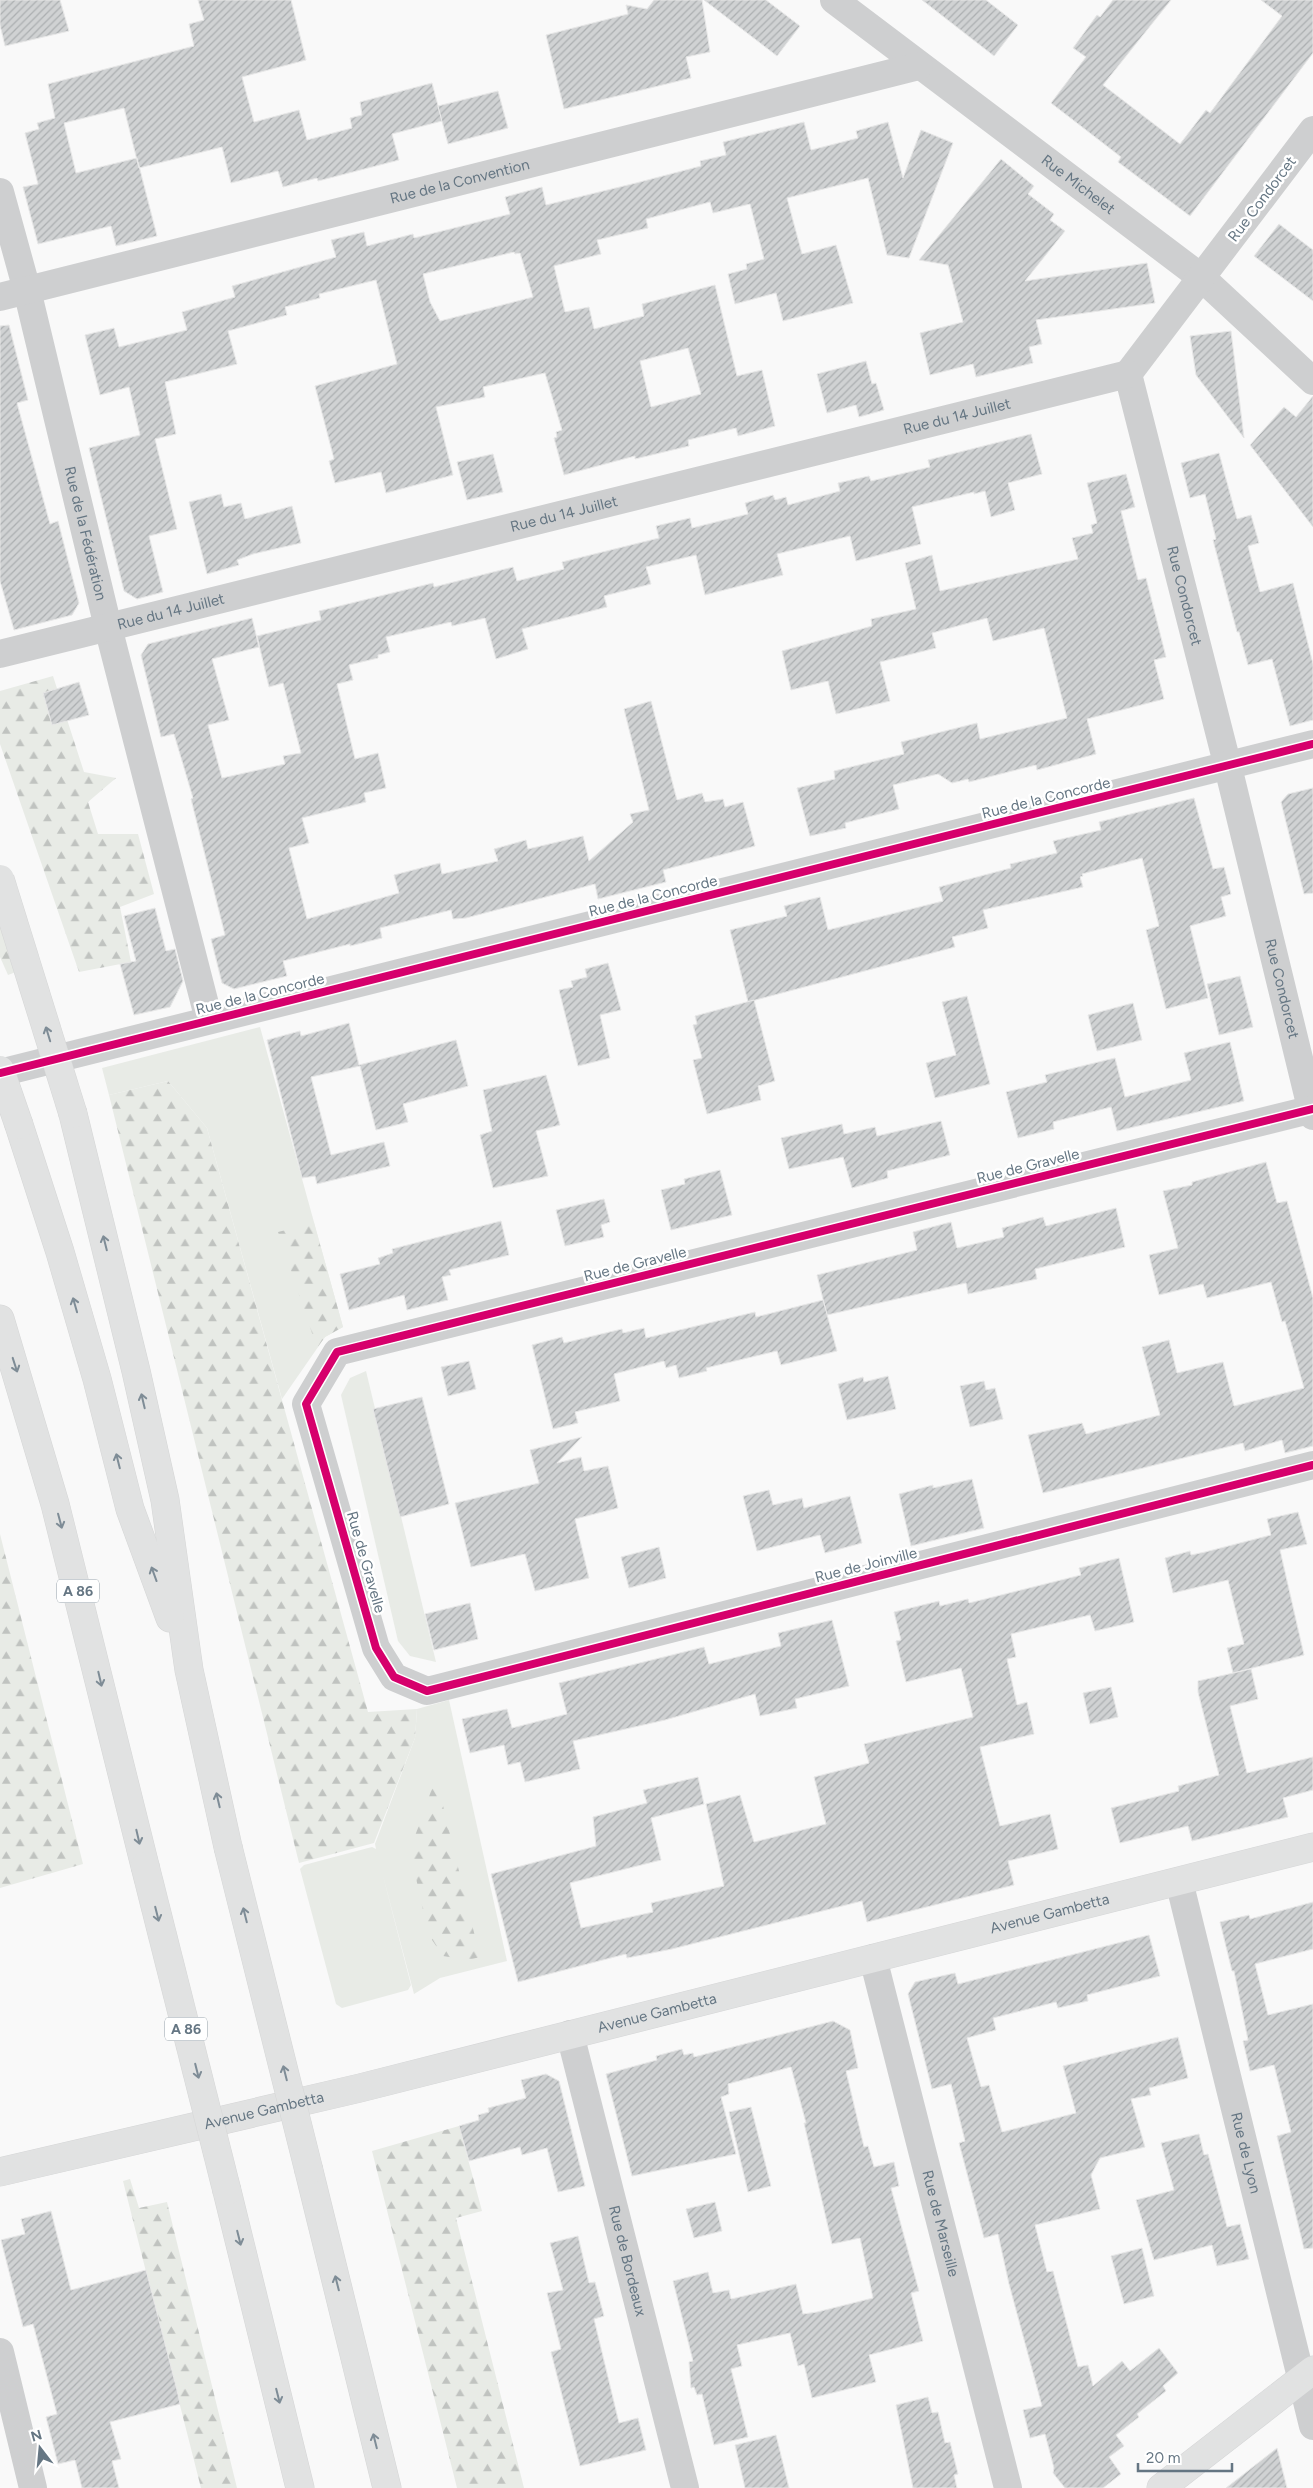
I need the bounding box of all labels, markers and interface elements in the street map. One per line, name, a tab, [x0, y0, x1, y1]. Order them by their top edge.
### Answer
street label: Rue Michelet	[1038, 151, 1119, 218]
street label: Rue Condorcet	[1224, 153, 1300, 245]
street label: Rue de la Convention	[388, 155, 531, 208]
street label: Rue du 14 Juillet	[901, 394, 1013, 438]
street label: Rue de la Fédération	[61, 465, 110, 602]
street label: Rue du 14 Juillet	[508, 492, 620, 536]
street label: Rue Condorcet	[1163, 544, 1206, 648]
street label: Rue du 14 Juillet	[115, 590, 227, 634]
street label: Rue de la Concorde	[980, 773, 1112, 823]
street label: Rue de la Concorde	[587, 871, 719, 921]
street label: Rue Condorcet	[1261, 937, 1303, 1041]
street label: Rue de la Concorde	[194, 969, 326, 1019]
one-way arrow	[43, 1026, 52, 1042]
street label: Rue de Gravelle	[975, 1145, 1081, 1187]
one-way arrow	[100, 1236, 109, 1252]
street label: Rue de Gravelle	[582, 1243, 688, 1285]
one-way arrow	[70, 1297, 80, 1313]
one-way arrow	[10, 1357, 20, 1373]
one-way arrow	[138, 1394, 147, 1410]
one-way arrow	[113, 1454, 122, 1470]
street label: Rue de Gravelle	[343, 1509, 389, 1615]
one-way arrow	[56, 1513, 65, 1529]
street label: Rue de Joinville	[813, 1544, 919, 1586]
one-way arrow	[149, 1567, 158, 1583]
road number: A 86	[57, 1580, 99, 1602]
one-way arrow	[96, 1671, 105, 1687]
one-way arrow	[213, 1792, 222, 1808]
one-way arrow	[134, 1829, 143, 1845]
street label: Avenue Gambetta	[988, 1890, 1111, 1937]
one-way arrow	[152, 1905, 162, 1921]
one-way arrow	[240, 1907, 249, 1923]
street label: Avenue Gambetta	[595, 1989, 718, 2037]
road number: A 86	[165, 2018, 207, 2040]
one-way arrow	[193, 2063, 202, 2079]
one-way arrow	[279, 2065, 289, 2081]
street label: Avenue Gambetta	[202, 2088, 326, 2133]
street label: Rue de Lyon	[1227, 2110, 1264, 2195]
street label: Rue de Marseille	[918, 2168, 963, 2279]
street label: Rue de Bordeaux	[605, 2204, 650, 2318]
one-way arrow	[235, 2230, 244, 2246]
one-way arrow	[332, 2275, 341, 2291]
one-way arrow	[274, 2388, 283, 2404]
north arrow	[15, 2423, 65, 2473]
text: N	[29, 2426, 44, 2446]
one-way arrow	[370, 2433, 379, 2449]
scale bar	[1138, 2440, 1232, 2472]
text: 20 m	[1146, 2449, 1180, 2467]

